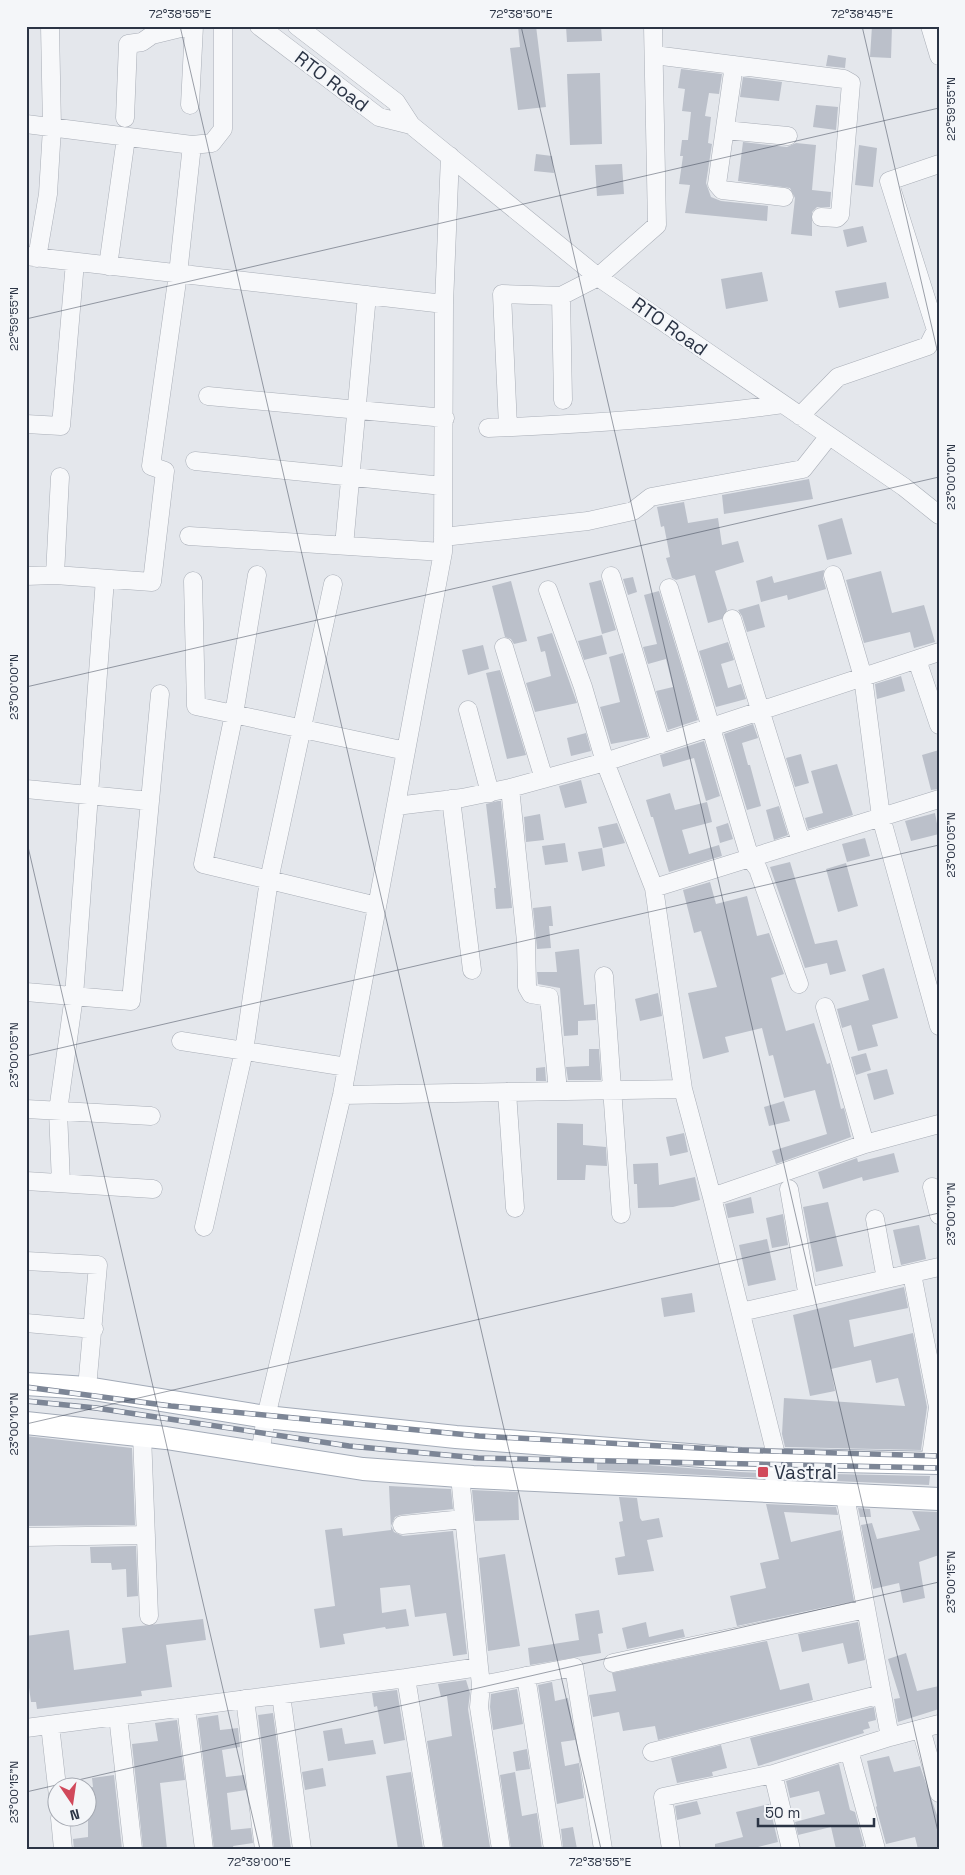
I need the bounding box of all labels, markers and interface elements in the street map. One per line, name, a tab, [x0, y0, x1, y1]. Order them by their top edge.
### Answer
text: 72°38'55"E	[149, 6, 211, 22]
text: 72°38'50"E	[490, 6, 553, 22]
text: 72°38'45"E	[831, 6, 893, 22]
street label: RTO Road	[290, 45, 374, 117]
text: 22°59'55"N	[943, 77, 959, 141]
text: 22°59'55"N	[6, 287, 22, 351]
street label: RTO Road	[627, 291, 712, 361]
text: 23°00'00"N	[943, 444, 959, 510]
text: 23°00'00"N	[6, 654, 22, 720]
text: 23°00'05"N	[943, 812, 959, 878]
text: 23°00'05"N	[6, 1022, 22, 1088]
text: 23°00'10"N	[943, 1182, 959, 1246]
text: 23°00'10"N	[6, 1392, 22, 1456]
place label: Vastral	[774, 1460, 837, 1485]
marker: Vastral	[756, 1465, 770, 1479]
text: 23°00'15"N	[943, 1551, 959, 1613]
text: 23°00'15"N	[6, 1761, 22, 1823]
north arrow	[48, 1778, 98, 1828]
scale bar	[758, 1795, 874, 1827]
text: 50 m	[765, 1803, 800, 1822]
text: N	[68, 1805, 82, 1824]
text: 72°39'00"E	[227, 1854, 291, 1870]
text: 72°38'55"E	[569, 1854, 631, 1870]

